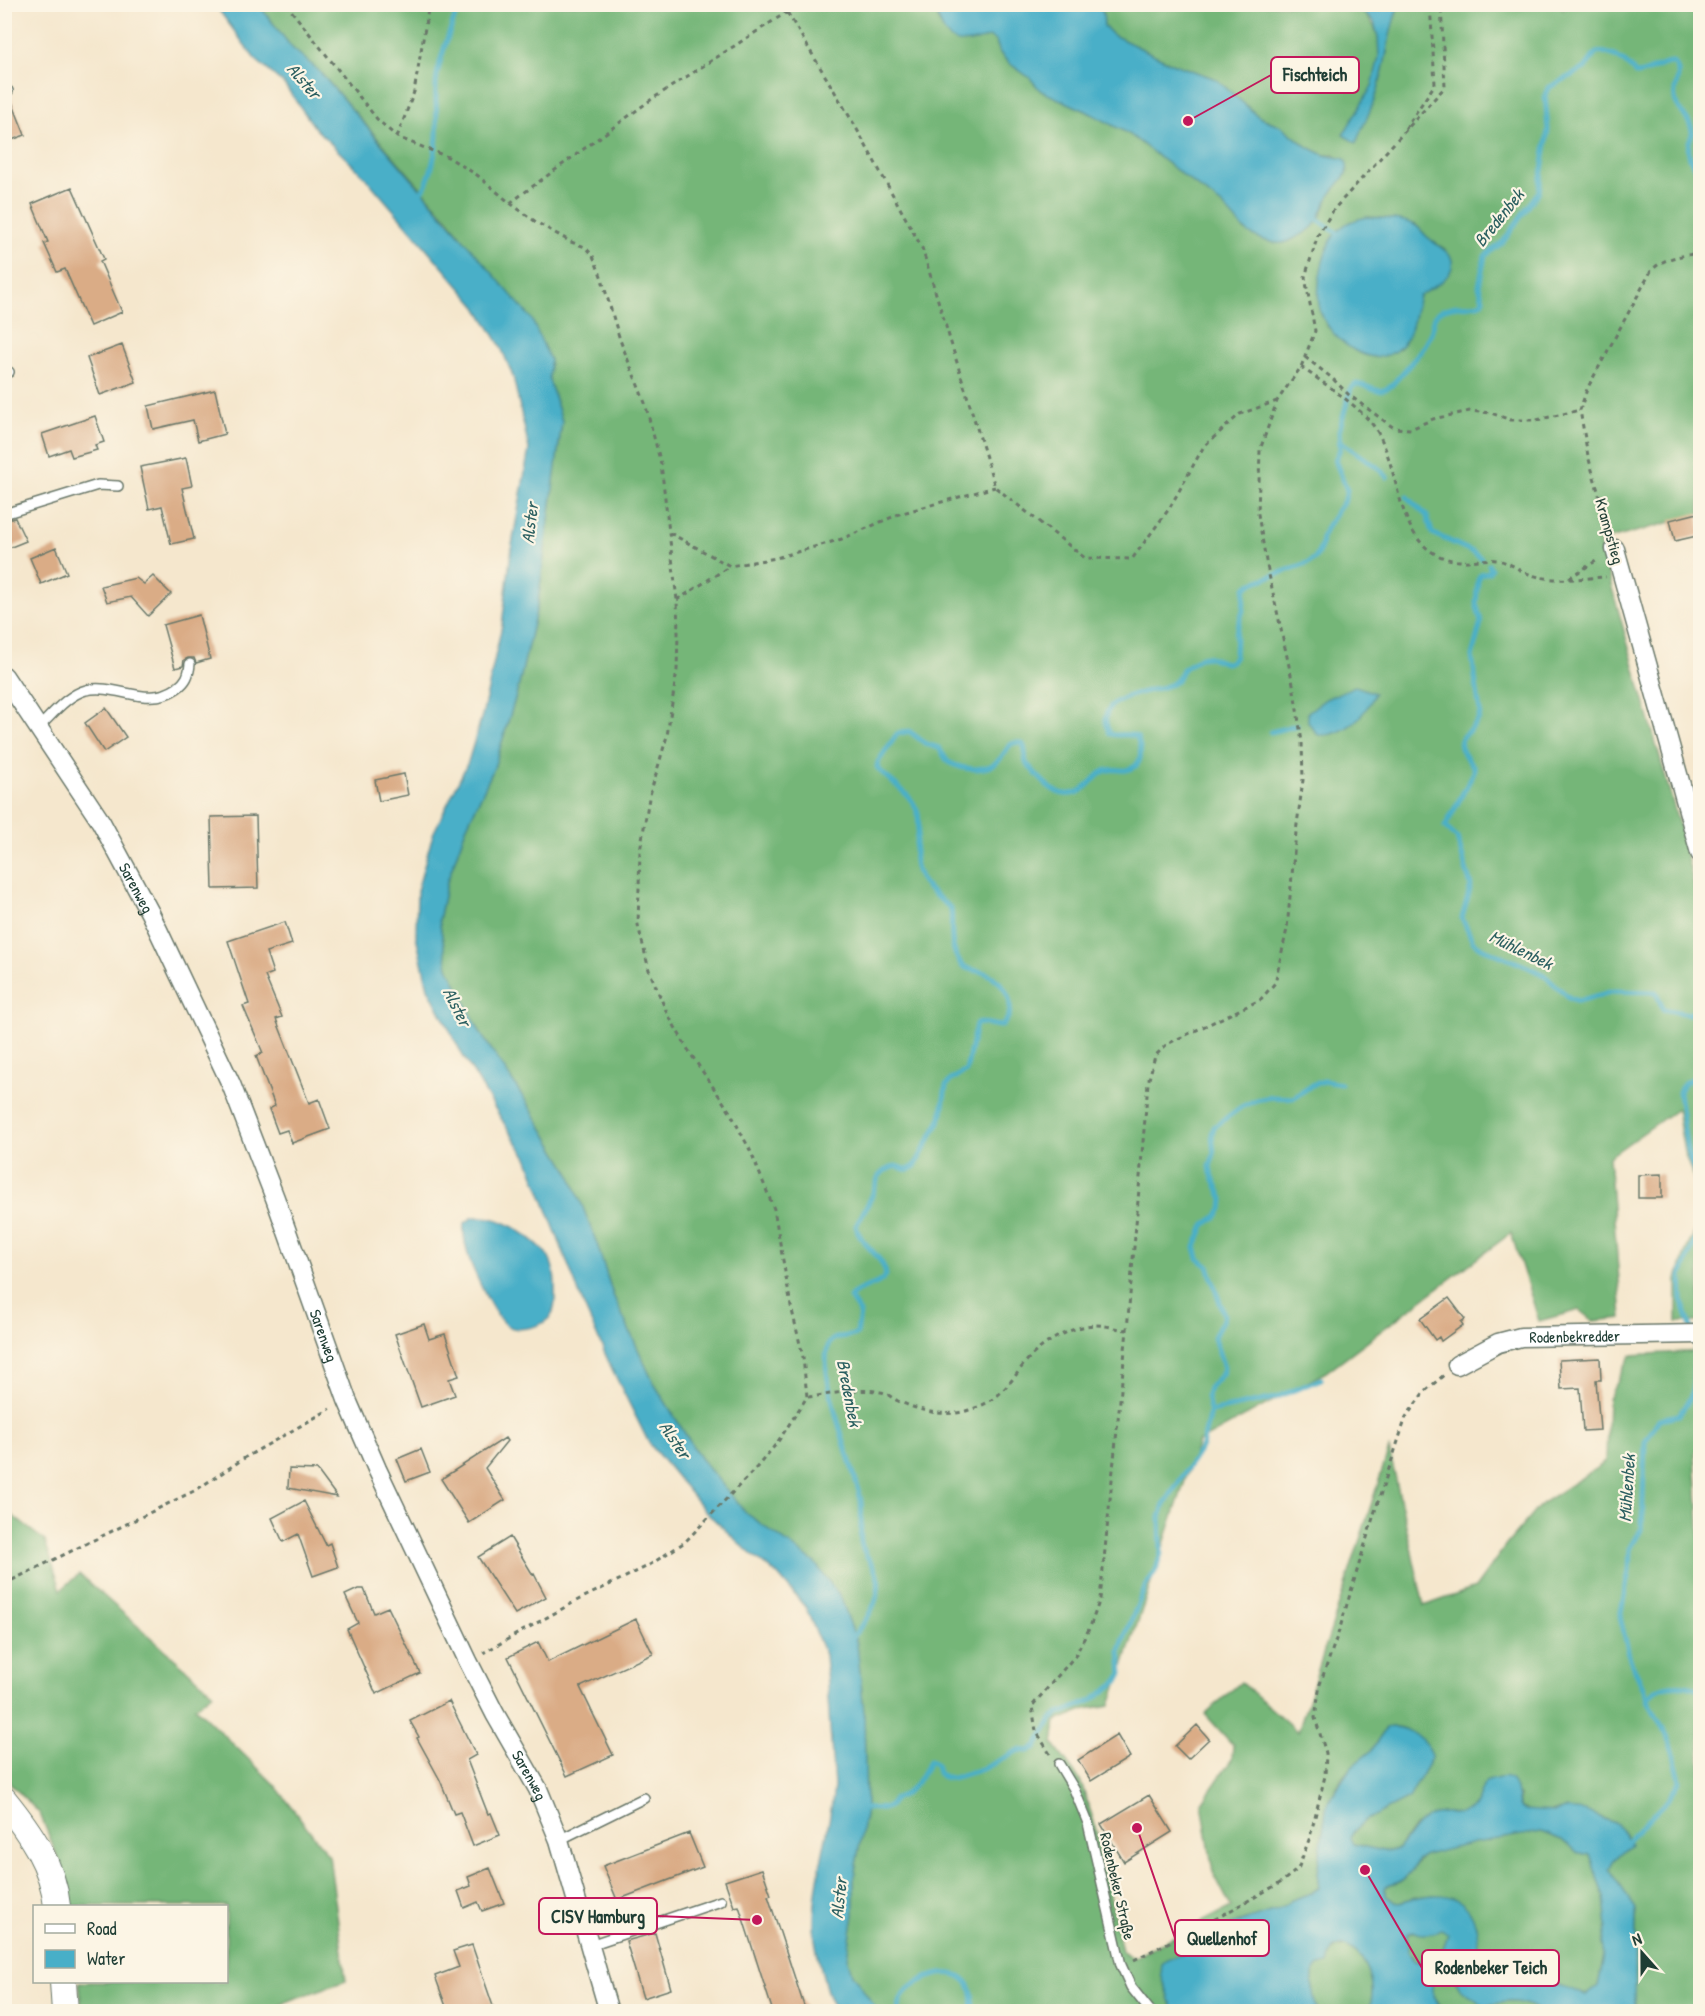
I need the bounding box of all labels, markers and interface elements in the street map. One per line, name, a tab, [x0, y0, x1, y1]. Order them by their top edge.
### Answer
water label: Alster	[282, 57, 329, 106]
callout: Fischteich	[1271, 57, 1359, 93]
text: Fischteich	[1282, 62, 1348, 87]
water label: Bredenbek	[1468, 182, 1531, 252]
street label: Krampstieg	[1590, 496, 1630, 566]
water label: Alster	[515, 499, 545, 545]
street label: Sarenweg	[114, 859, 159, 917]
water label: Mühlenbek	[1485, 923, 1558, 976]
water label: Alster	[437, 983, 479, 1032]
street label: Sarenweg	[305, 1306, 343, 1365]
street label: Rodenbekredder	[1529, 1324, 1620, 1348]
water label: Bredenbek	[831, 1357, 869, 1430]
water label: Alster	[654, 1416, 698, 1465]
water label: Mühlenbek	[1612, 1452, 1641, 1523]
street label: Sarenweg	[507, 1746, 552, 1803]
street label: Rodenbeker Straße	[1095, 1830, 1141, 1942]
water label: Alster	[824, 1874, 853, 1920]
callout: CISV Hamburg	[539, 1898, 657, 1934]
text: CISV Hamburg	[551, 1904, 645, 1930]
legend	[33, 1905, 228, 1983]
text: Road	[87, 1916, 117, 1941]
callout: Quellenhof	[1175, 1920, 1269, 1956]
north arrow	[1612, 1923, 1672, 1983]
text: Quellenhof	[1187, 1926, 1258, 1951]
text: N	[1629, 1927, 1645, 1951]
text: Water	[87, 1946, 125, 1971]
callout: Rodenbeker Teich	[1422, 1950, 1559, 1986]
text: Rodenbeker Teich	[1435, 1955, 1548, 1980]

